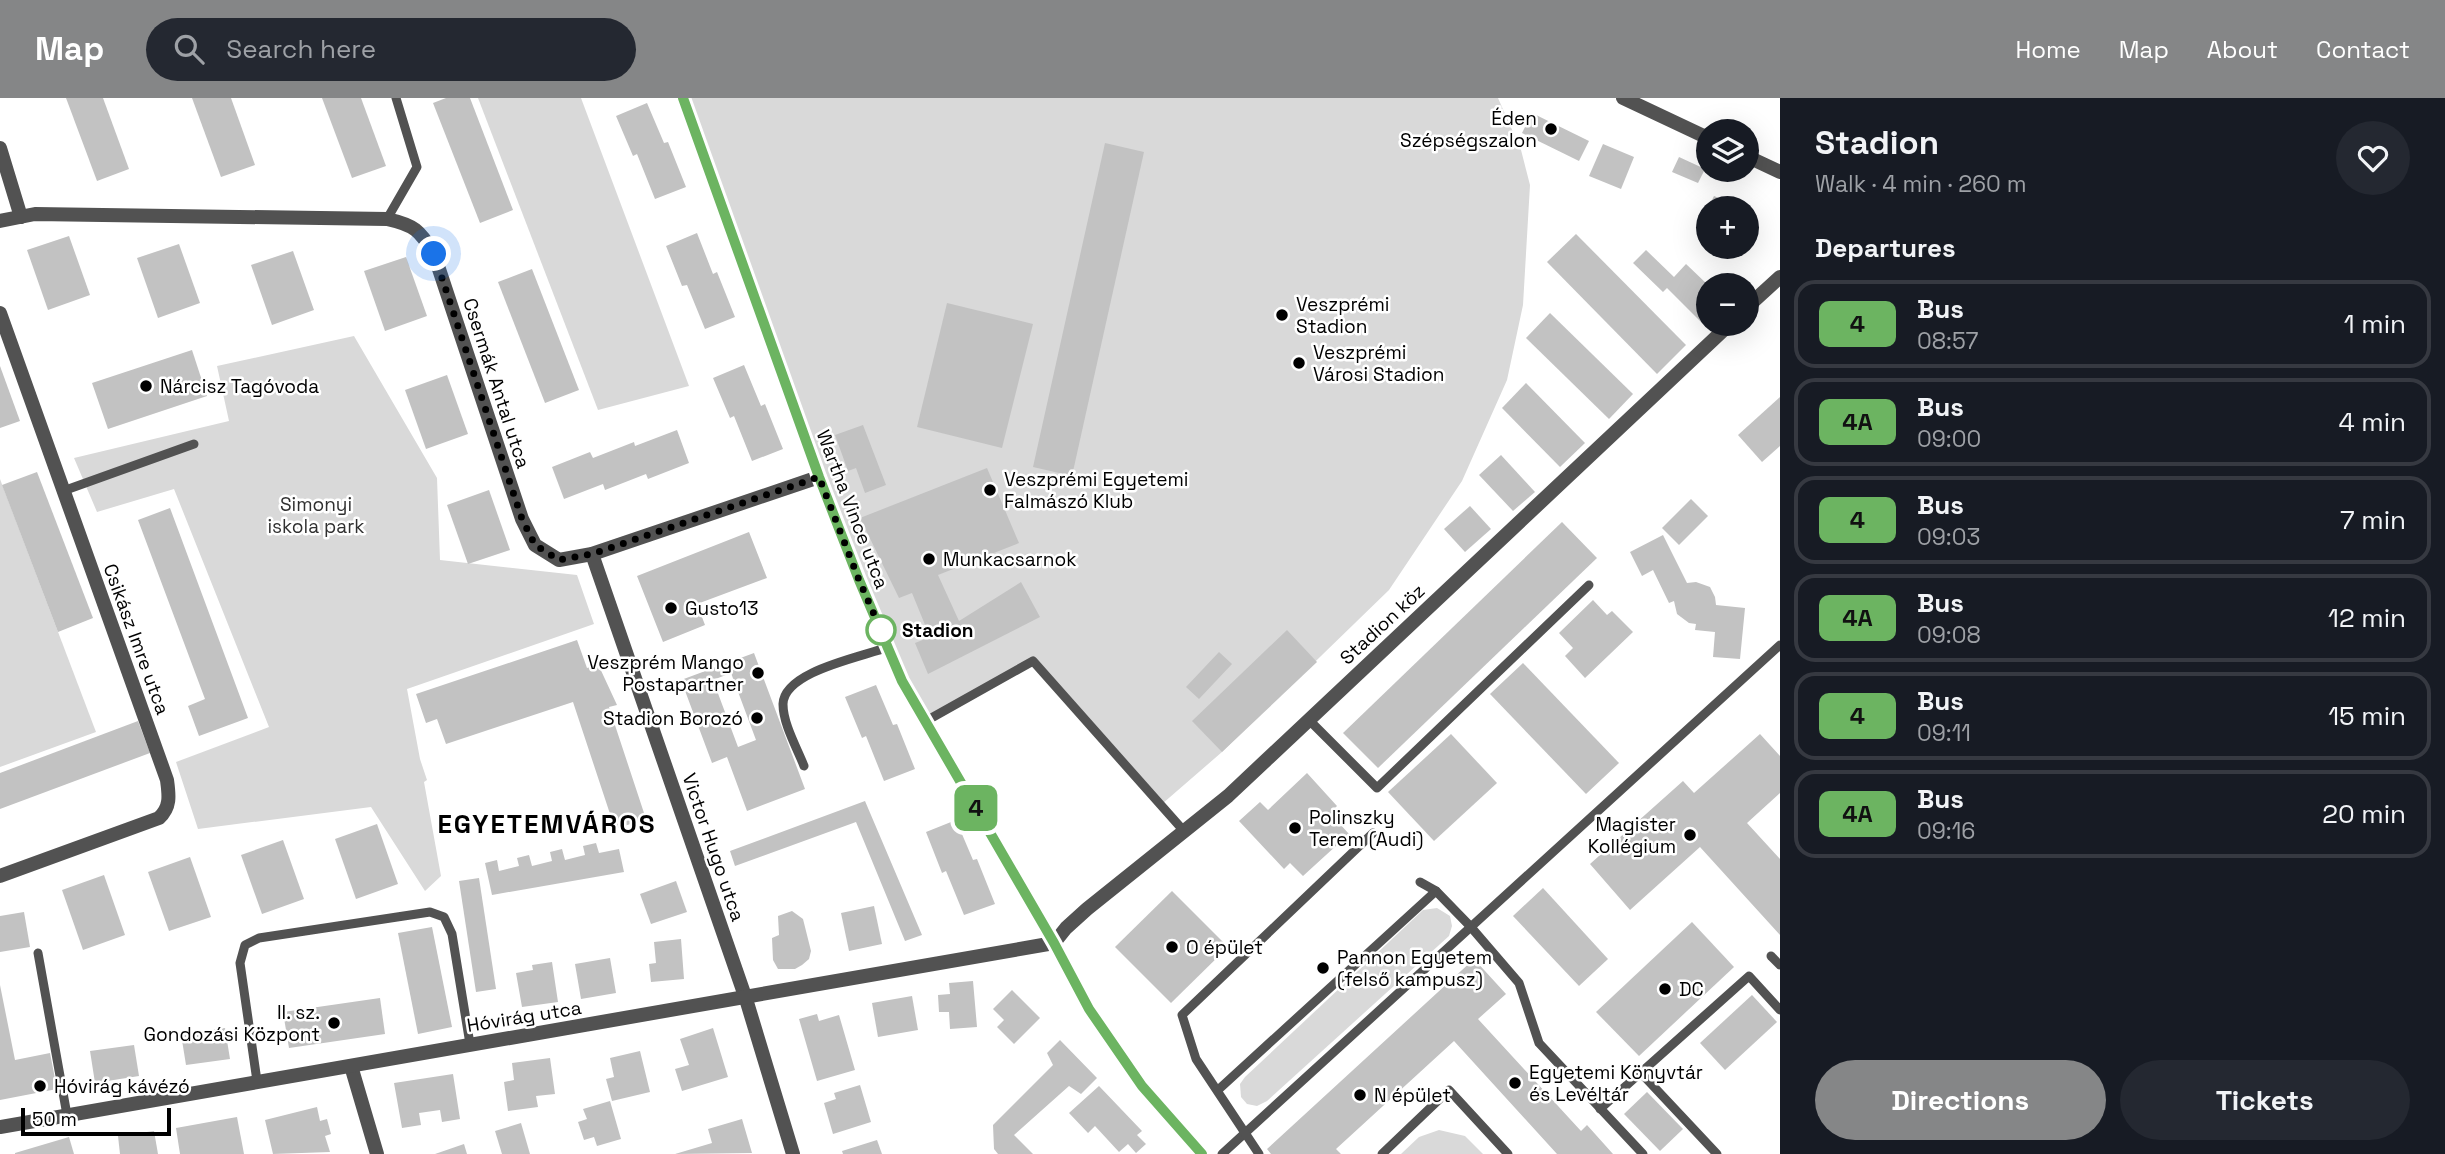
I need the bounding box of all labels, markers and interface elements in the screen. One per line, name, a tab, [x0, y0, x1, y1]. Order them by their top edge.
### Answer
search box	[146, 18, 636, 81]
text: Map	[35, 28, 104, 70]
icon: search	[170, 30, 208, 68]
text: Search here	[226, 32, 376, 66]
text: Home	[2015, 34, 2081, 65]
text: Map	[2119, 34, 2169, 65]
text: About	[2207, 34, 2278, 65]
text: Contact	[2316, 34, 2410, 65]
place label: Éden Szépségszalon	[1400, 106, 1537, 153]
map controls	[1696, 119, 1759, 336]
button: layers	[1696, 119, 1759, 182]
marker: Éden Szépségszalon	[1543, 121, 1559, 137]
button: heart	[2336, 121, 2410, 195]
text: Stadion	[1815, 122, 1939, 164]
text: Walk · 4 min · 260 m	[1815, 169, 2027, 199]
button: +	[1696, 196, 1759, 259]
text: Departures	[1815, 231, 1956, 265]
your location	[416, 236, 451, 271]
button: −	[1696, 273, 1759, 336]
place label: Veszprémi Stadion	[1296, 292, 1390, 339]
text: Bus	[1917, 292, 1964, 326]
street label: Csermák Antal utca	[457, 295, 536, 472]
marker: Veszprémi Stadion	[1274, 307, 1290, 323]
text: 1 min	[2344, 307, 2406, 341]
text: 4	[1850, 308, 1865, 339]
text: 08:57	[1917, 326, 1978, 356]
place label: Veszprémi Városi Stadion	[1313, 340, 1444, 387]
marker: Veszprémi Városi Stadion	[1291, 355, 1307, 371]
place label: Nárcisz Tagóvoda	[160, 374, 319, 399]
marker: Nárcisz Tagóvoda	[138, 378, 154, 394]
text: Bus	[1917, 390, 1964, 424]
text: 4 min	[2338, 405, 2406, 439]
text: 4A	[1842, 406, 1873, 437]
text: 09:00	[1917, 424, 1981, 454]
street label: Wartha Vince utca	[811, 426, 894, 592]
place label: Veszprémi Egyetemi Falmászó Klub	[1004, 467, 1188, 514]
marker: Veszprémi Egyetemi Falmászó Klub	[982, 482, 998, 498]
text: Bus	[1917, 488, 1964, 522]
park label: Simonyi iskola park	[267, 492, 365, 539]
text: 7 min	[2340, 503, 2406, 537]
text: 4	[1850, 504, 1865, 535]
text: 09:03	[1917, 522, 1980, 552]
place label: Munkacsarnok	[943, 547, 1076, 572]
marker: Munkacsarnok	[921, 551, 937, 567]
street label: Csikász Imre utca	[98, 560, 175, 718]
street label: Stadion köz	[1335, 579, 1430, 670]
text: Bus	[1917, 586, 1964, 620]
place label: Gusto13	[685, 596, 759, 621]
marker: Gusto13	[663, 600, 679, 616]
text: 12 min	[2328, 601, 2406, 635]
text: 4A	[1842, 602, 1873, 633]
marker: Stadion	[866, 615, 896, 645]
place label: Stadion	[902, 618, 973, 643]
text: 09:08	[1917, 620, 1981, 650]
place label: Veszprém Mango Postapartner	[587, 650, 744, 697]
marker: Veszprém Mango Postapartner	[750, 665, 766, 681]
text: Bus	[1917, 684, 1964, 718]
text: 15 min	[2328, 699, 2406, 733]
text: 4	[1850, 700, 1865, 731]
place label: Stadion Borozó	[603, 706, 743, 731]
marker: Stadion Borozó	[749, 710, 765, 726]
text: 09:11	[1917, 718, 1971, 748]
street label: Victor Hugo utca	[677, 770, 751, 924]
text: Bus	[1917, 782, 1964, 816]
line badge: 4	[953, 785, 999, 831]
text: 4	[968, 792, 984, 823]
text: 20 min	[2322, 797, 2406, 831]
text: 4A	[1842, 798, 1873, 829]
place label: Polinszky Terem (Audi)	[1309, 805, 1423, 852]
district label: EGYETEMVÁROS	[437, 807, 657, 841]
place label: Magister Kollégium	[1588, 812, 1676, 859]
text: 09:16	[1917, 816, 1975, 846]
marker: Polinszky Terem (Audi)	[1287, 820, 1303, 836]
marker: Magister Kollégium	[1682, 827, 1698, 843]
place label: O épület	[1186, 935, 1263, 960]
marker: O épület	[1164, 939, 1180, 955]
place label: Pannon Egyetem (felső kampusz)	[1337, 945, 1492, 992]
marker: Pannon Egyetem (felső kampusz)	[1315, 960, 1331, 976]
place label: DC	[1679, 977, 1704, 1002]
marker: DC	[1657, 981, 1673, 997]
street label: Hóvirág utca	[465, 995, 583, 1038]
place label: II. sz. Gondozási Központ	[144, 1000, 320, 1047]
marker: II. sz. Gondozási Központ	[326, 1015, 342, 1031]
place label: Egyetemi Könyvtár és Levéltár	[1529, 1060, 1703, 1107]
button: Directions	[1815, 1060, 2106, 1140]
button: Tickets	[2120, 1060, 2410, 1140]
place label: Hóvirág kávézó	[54, 1074, 190, 1099]
marker: Egyetemi Könyvtár és Levéltár	[1507, 1075, 1523, 1091]
marker: Hóvirág kávézó	[32, 1078, 48, 1094]
place label: N épület	[1374, 1083, 1451, 1108]
marker: N épület	[1352, 1087, 1368, 1103]
scale bar	[21, 1105, 172, 1137]
text: 50 m	[32, 1107, 77, 1132]

